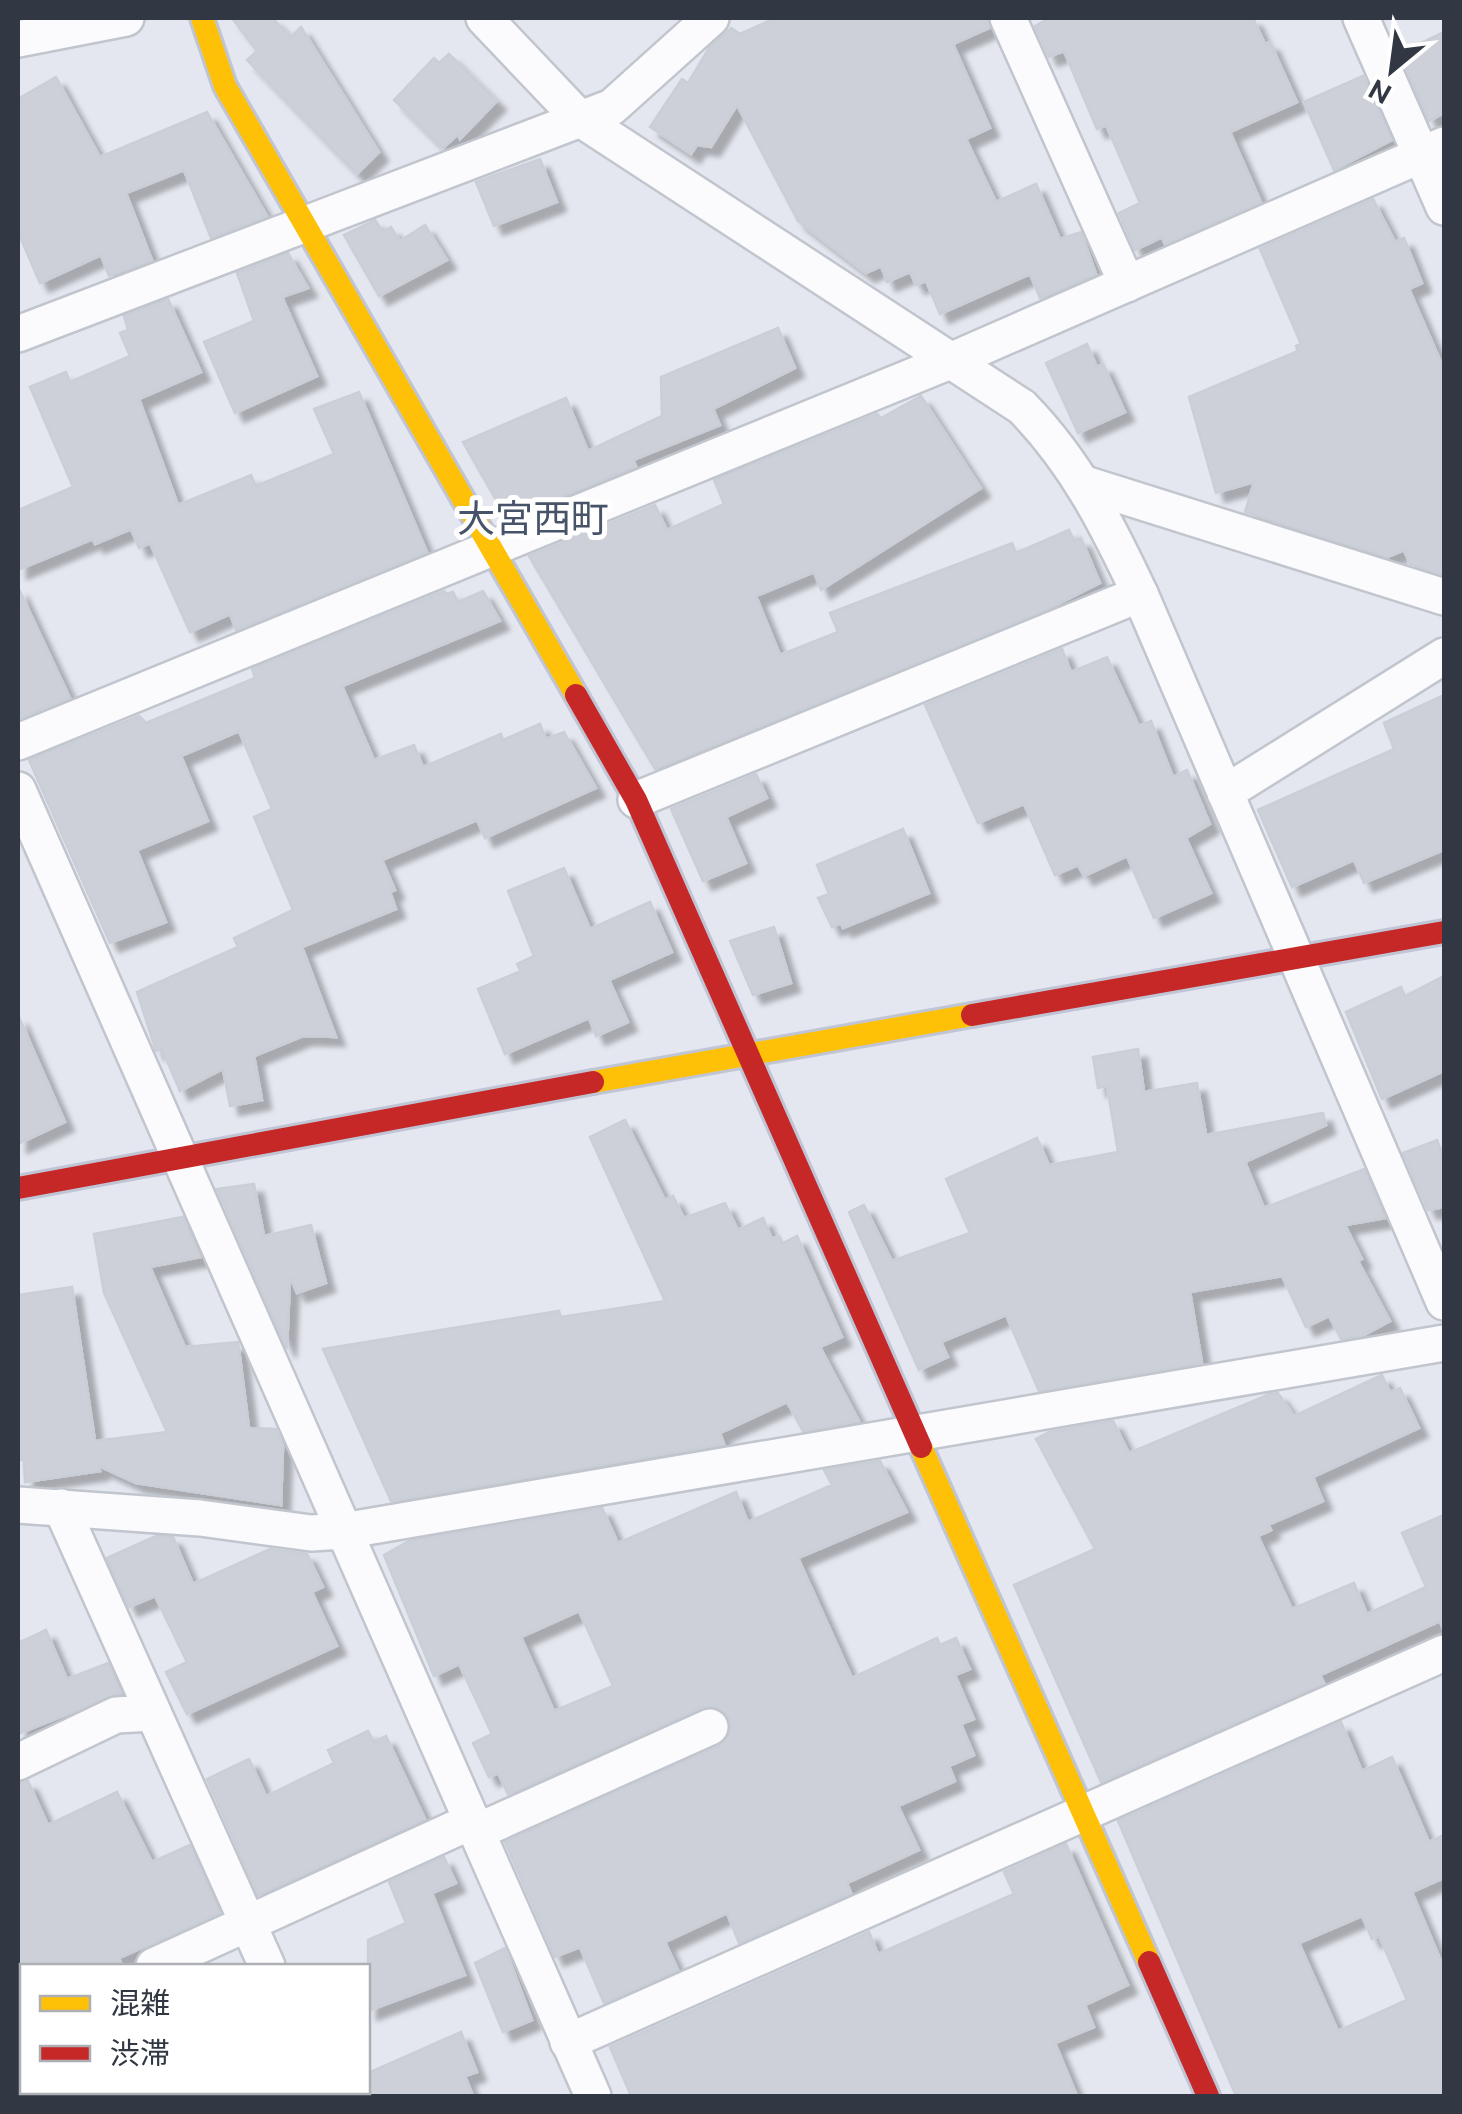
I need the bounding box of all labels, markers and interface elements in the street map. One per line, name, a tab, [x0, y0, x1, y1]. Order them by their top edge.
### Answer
north arrow	[1342, 20, 1442, 120]
text: N	[1363, 74, 1396, 111]
district label: 大宮西町	[457, 497, 609, 539]
legend	[20, 1964, 370, 2094]
text: 混雑	[110, 1986, 170, 2020]
text: 渋滞	[110, 2036, 170, 2070]

